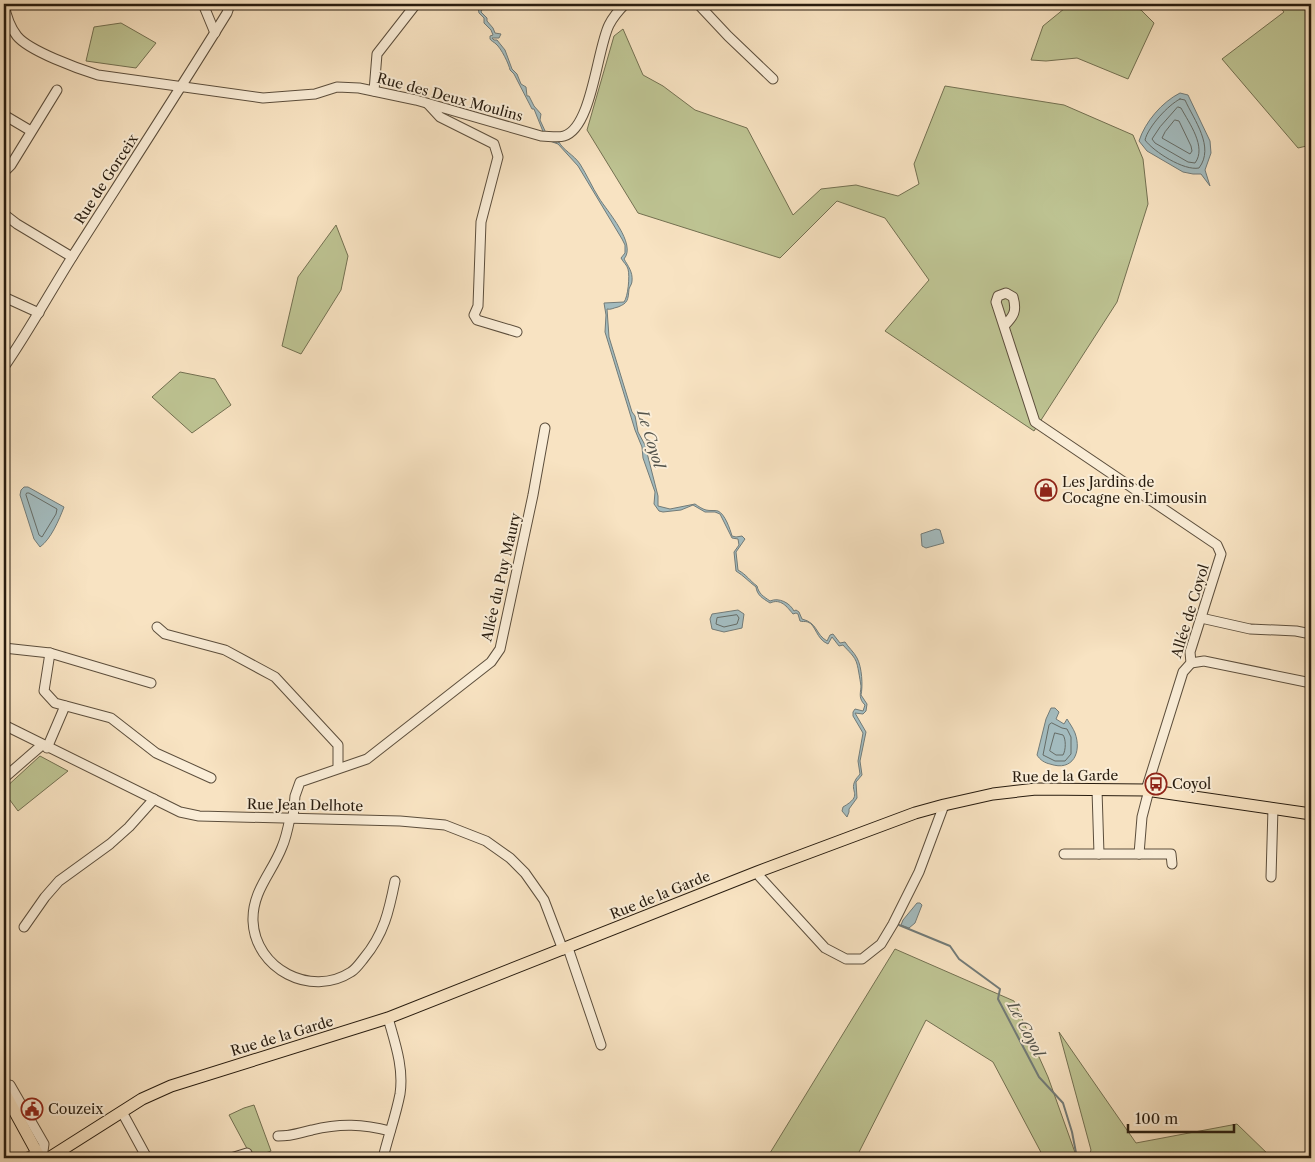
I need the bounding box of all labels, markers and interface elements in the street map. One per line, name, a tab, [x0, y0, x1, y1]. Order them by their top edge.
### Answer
street label: Rue des Deux Moulins	[375, 69, 525, 125]
street label: Rue de Gorceix	[70, 130, 142, 227]
water label: Le Coyol	[633, 406, 670, 473]
place label: Les Jardins de Cocagne en Limousin	[1062, 473, 1207, 507]
shop icon: Les Jardins de Cocagne en Limousin	[1034, 478, 1058, 502]
street label: Allée du Puy Maury	[477, 511, 525, 644]
street label: Allée de Coyol	[1167, 562, 1213, 661]
street label: Rue de la Garde	[1012, 766, 1118, 786]
bus stop icon: Coyol	[1144, 772, 1168, 796]
place label: Coyol	[1172, 775, 1211, 793]
street label: Rue Jean Delhote	[247, 795, 364, 815]
street label: Rue de la Garde	[607, 867, 713, 923]
water label: Le Coyol	[1003, 997, 1050, 1062]
street label: Rue de la Garde	[229, 1012, 336, 1060]
public building icon: Couzeix	[20, 1097, 44, 1121]
place label: Couzeix	[48, 1100, 104, 1118]
scale bar	[1128, 1102, 1234, 1134]
text: 100 m	[1135, 1109, 1178, 1128]

